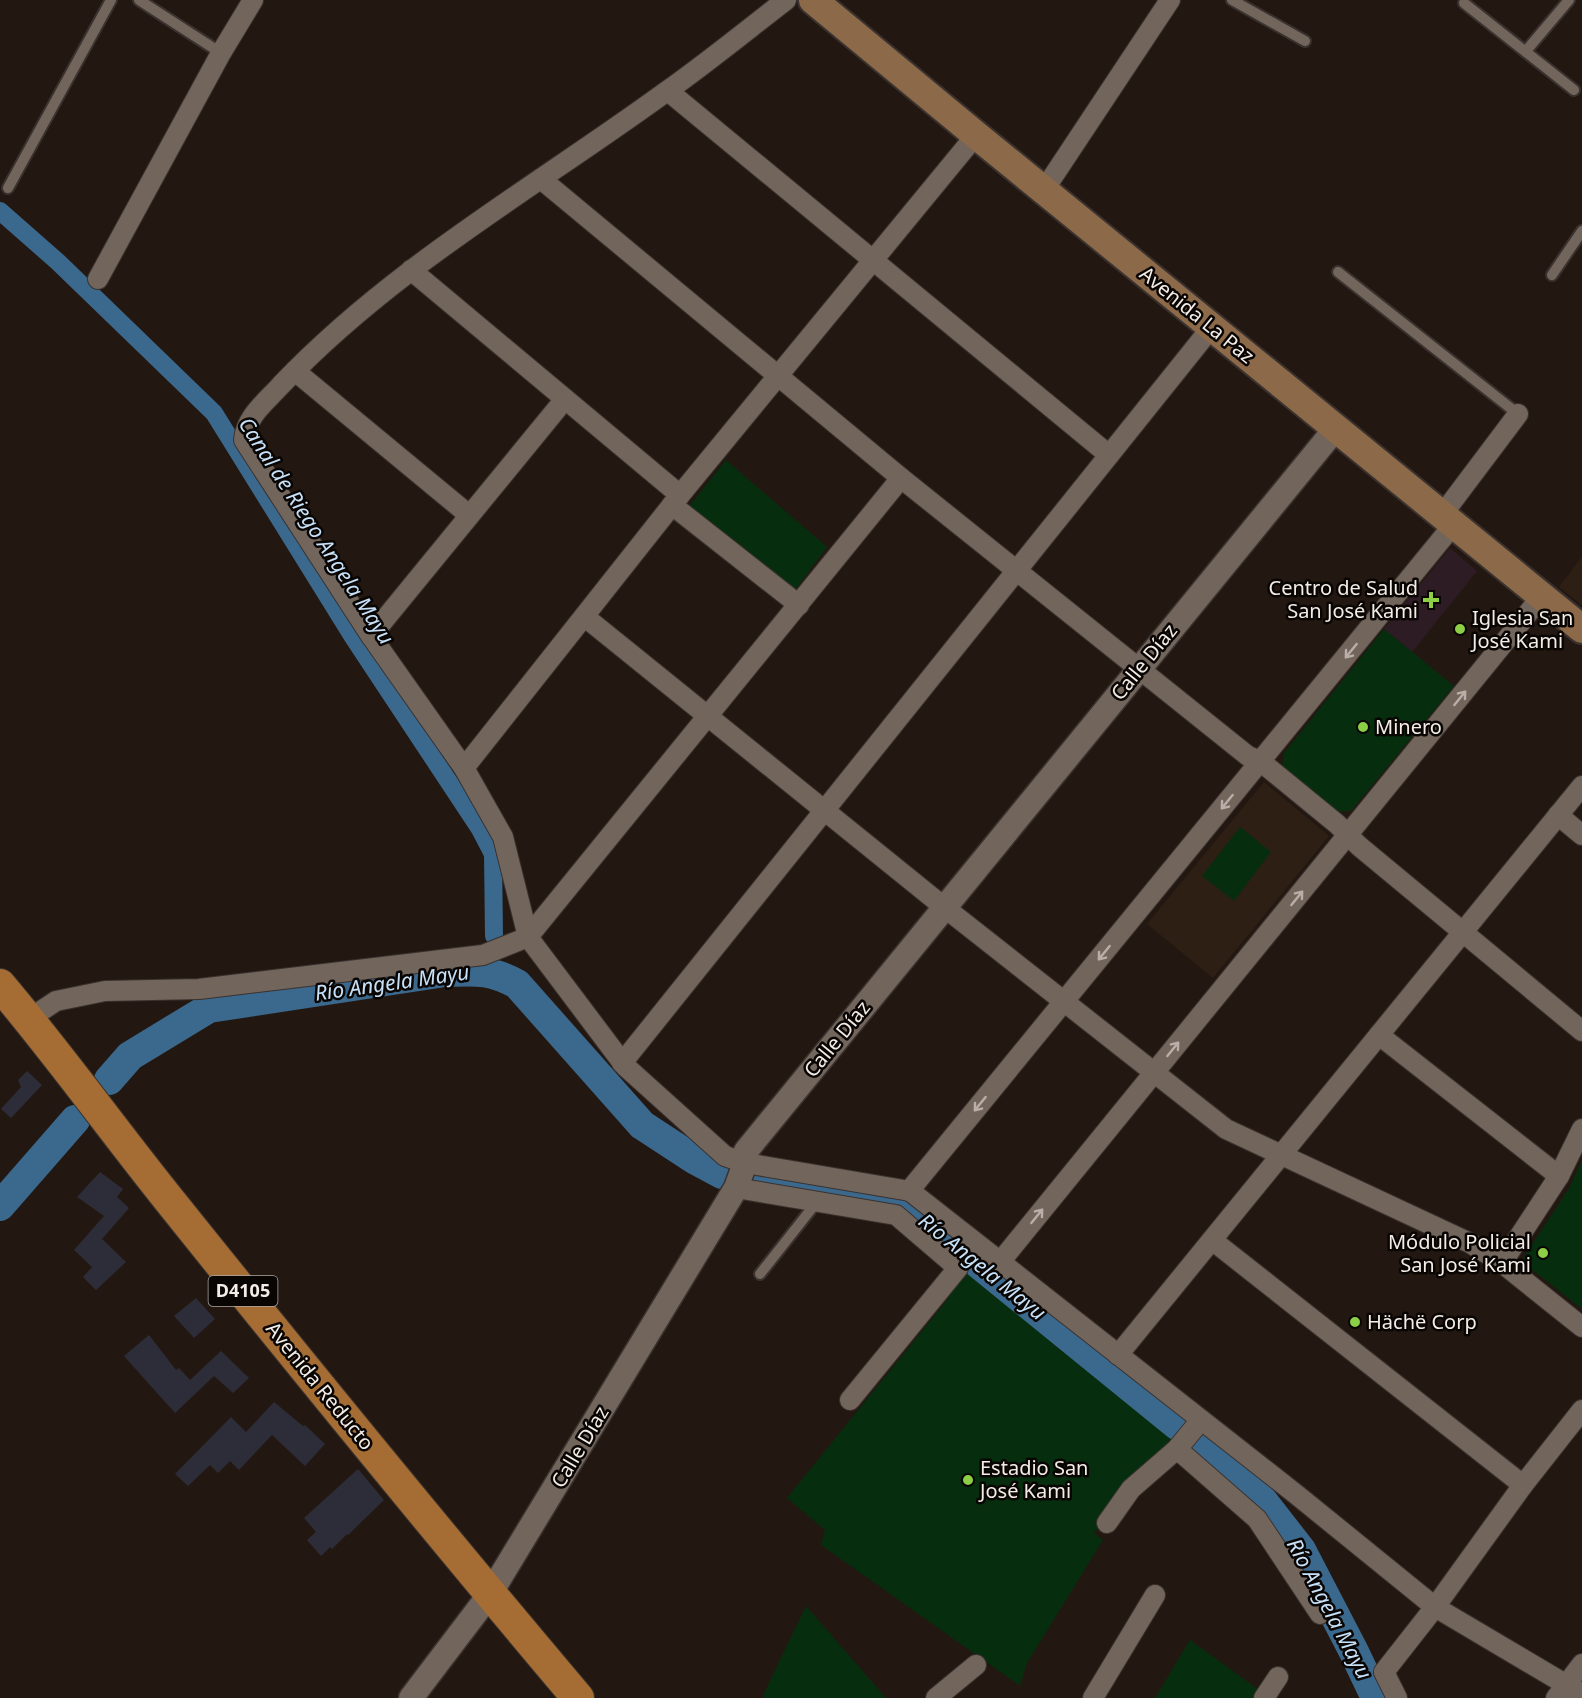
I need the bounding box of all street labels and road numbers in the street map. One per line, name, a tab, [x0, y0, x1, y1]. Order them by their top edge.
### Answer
street label: Avenida La Paz	[1134, 260, 1260, 369]
street label: Calle Díaz	[1104, 618, 1183, 706]
street label: Calle Díaz	[797, 995, 876, 1083]
road number: D4105	[208, 1276, 278, 1306]
street label: Avenida Reducto	[260, 1316, 381, 1455]
street label: Calle Díaz	[545, 1401, 615, 1493]

